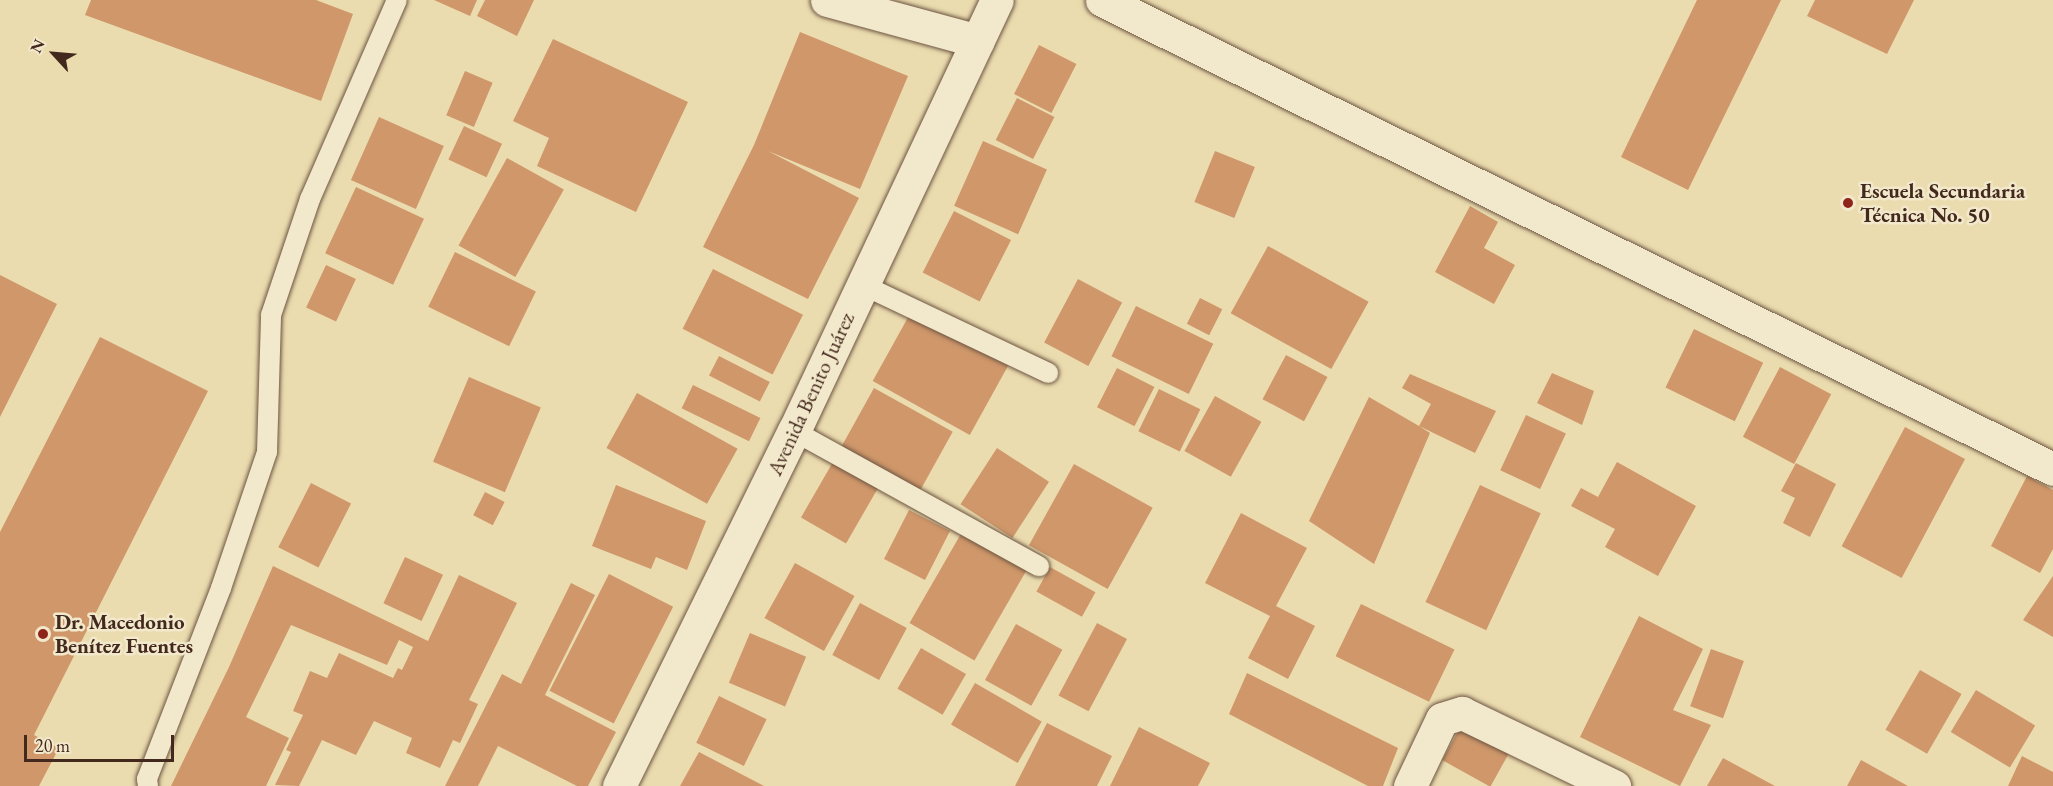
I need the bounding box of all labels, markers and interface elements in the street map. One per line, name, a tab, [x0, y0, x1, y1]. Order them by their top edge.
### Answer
north arrow	[24, 24, 84, 84]
text: N	[25, 35, 50, 56]
place label: Escuela Secundaria Técnica No. 50	[1860, 178, 2025, 228]
marker: Escuela Secundaria Técnica No. 50	[1841, 196, 1855, 210]
street label: Avenida Benito Juárez	[762, 308, 860, 480]
place label: Dr. Macedonio Benítez Fuentes	[55, 609, 193, 659]
marker: Dr. Macedonio Benítez Fuentes	[36, 627, 50, 641]
scale bar	[27, 723, 177, 761]
text: 20 m	[35, 734, 70, 757]

